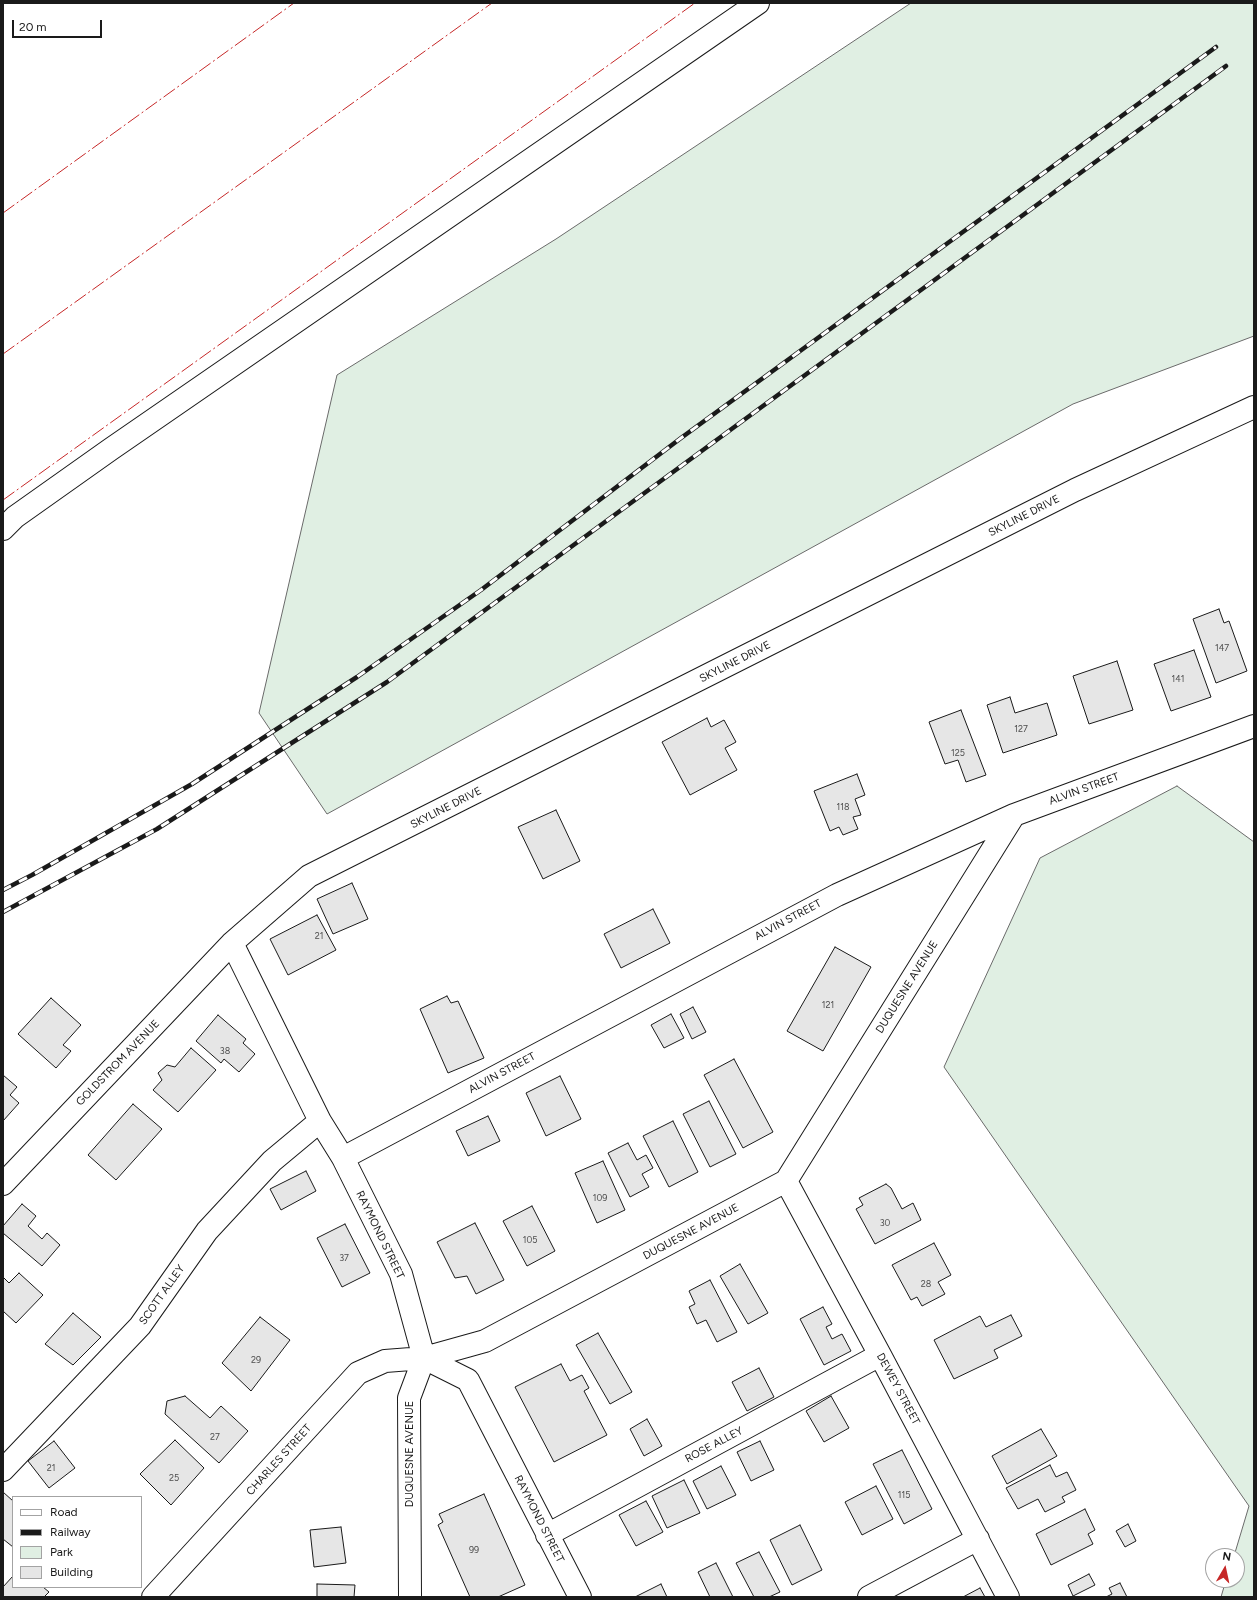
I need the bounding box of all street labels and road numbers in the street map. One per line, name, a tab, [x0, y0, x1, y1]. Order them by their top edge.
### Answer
street label: SKYLINE DRIVE	[986, 492, 1062, 540]
street label: SKYLINE DRIVE	[697, 638, 773, 686]
street label: ALVIN STREET	[1047, 770, 1121, 808]
street label: SKYLINE DRIVE	[408, 784, 484, 832]
street label: ALVIN STREET	[752, 897, 824, 943]
street label: DUQUESNE AVENUE	[873, 938, 941, 1036]
street label: GOLDSTROM AVENUE	[74, 1017, 162, 1109]
street label: ALVIN STREET	[466, 1050, 538, 1096]
street label: RAYMOND STREET	[353, 1189, 407, 1281]
street label: DUQUESNE AVENUE	[641, 1201, 741, 1263]
street label: SCOTT ALLEY	[137, 1263, 187, 1327]
street label: DEWEY STREET	[874, 1351, 922, 1427]
street label: DUQUESNE AVENUE	[403, 1401, 417, 1507]
street label: CHARLES STREET	[244, 1422, 314, 1498]
street label: ROSE ALLEY	[683, 1424, 745, 1466]
street label: RAYMOND STREET	[511, 1473, 567, 1565]

